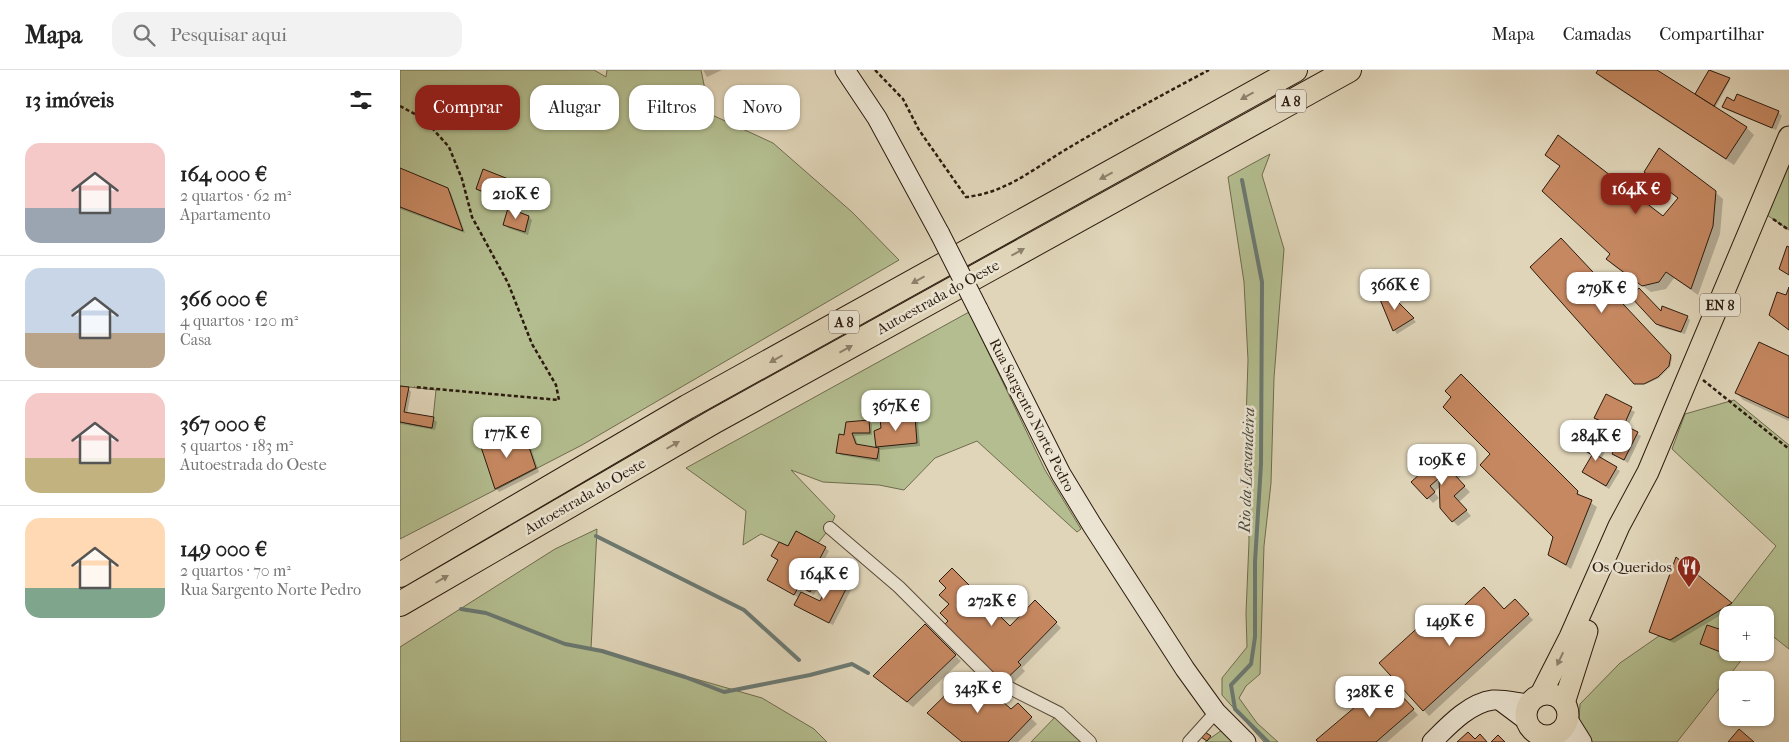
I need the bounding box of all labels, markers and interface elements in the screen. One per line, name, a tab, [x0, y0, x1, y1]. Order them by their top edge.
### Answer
search box	[112, 12, 462, 57]
text: Mapa	[25, 21, 82, 49]
icon: search	[130, 21, 158, 49]
text: Pesquisar aqui	[170, 24, 287, 46]
text: Mapa	[1492, 24, 1535, 45]
text: Camadas	[1563, 24, 1631, 45]
text: Compartilhar	[1659, 24, 1764, 45]
chip: Comprar	[415, 85, 520, 130]
chip: Alugar	[530, 85, 619, 130]
chip: Filtros	[629, 85, 714, 130]
chip: Novo	[724, 85, 800, 130]
icon: filters	[347, 86, 375, 114]
text: 13 imóveis	[25, 88, 114, 112]
road number: A 8	[1276, 90, 1306, 112]
one-way arrow	[1240, 92, 1255, 100]
text: 164 000 €	[180, 162, 267, 186]
icon: home	[65, 163, 125, 223]
one-way arrow	[1099, 171, 1112, 180]
pin: 164K €	[1595, 172, 1677, 215]
pin: 210K €	[475, 178, 557, 220]
text: 164K €	[1612, 179, 1660, 198]
text: 210K €	[492, 184, 540, 203]
text: 2 quartos · 62 m²	[180, 186, 291, 205]
text: Apartamento	[180, 205, 271, 224]
one-way arrow	[1010, 248, 1025, 256]
street label: Autoestrada do Oeste	[873, 256, 1003, 339]
pin: 366K €	[1354, 268, 1436, 311]
pin: 279K €	[1561, 272, 1643, 314]
text: 366K €	[1371, 275, 1419, 294]
one-way arrow	[911, 276, 925, 285]
text: 279K €	[1578, 278, 1626, 297]
text: 366 000 €	[180, 287, 268, 311]
icon: home	[65, 288, 125, 348]
road number: EN 8	[1700, 294, 1740, 316]
road number: A 8	[829, 310, 859, 334]
text: 4 quartos · 120 m²	[180, 311, 298, 330]
text: Casa	[180, 330, 211, 349]
street label: Rua Sargento Norte Pedro	[985, 335, 1079, 495]
one-way arrow	[839, 344, 852, 353]
one-way arrow	[768, 355, 783, 363]
pin: 367K €	[855, 390, 937, 432]
text: 367K €	[872, 396, 920, 415]
water label: Rio da Lavandeira	[1235, 407, 1258, 534]
text: 367 000 €	[180, 412, 266, 436]
icon: home	[65, 413, 125, 473]
pin: 177K €	[466, 416, 548, 459]
pin: 284K €	[1555, 420, 1637, 462]
text: 177K €	[484, 423, 530, 442]
text: 284K €	[1571, 426, 1621, 445]
text: 5 quartos · 183 m²	[180, 436, 293, 455]
one-way arrow	[666, 441, 681, 449]
pin: 109K €	[1401, 444, 1483, 486]
text: 109K €	[1418, 450, 1466, 469]
street label: Autoestrada do Oeste	[520, 454, 650, 539]
text: Autoestrada do Oeste	[180, 455, 327, 474]
text: 149 000 €	[180, 537, 267, 561]
icon: home	[65, 538, 125, 598]
restaurant icon: Os Queridos	[1676, 554, 1702, 588]
pin: 164K €	[783, 558, 865, 600]
place label: Os Queridos	[1592, 558, 1672, 576]
text: 2 quartos · 70 m²	[180, 561, 291, 580]
text: 164K €	[800, 564, 848, 583]
one-way arrow	[435, 575, 448, 584]
text: Rua Sargento Norte Pedro	[180, 580, 361, 599]
pin: 272K €	[951, 584, 1033, 627]
text: 272K €	[968, 591, 1016, 610]
pin: 149K €	[1409, 604, 1491, 647]
map controls	[1719, 606, 1774, 726]
button: +	[1719, 606, 1774, 661]
text: 149K €	[1426, 611, 1474, 630]
one-way arrow	[1556, 652, 1564, 666]
button: −	[1719, 671, 1774, 726]
pin: 343K €	[937, 672, 1019, 714]
pin: 328K €	[1329, 676, 1411, 718]
text: 343K €	[954, 678, 1002, 697]
text: 328K €	[1346, 682, 1394, 701]

